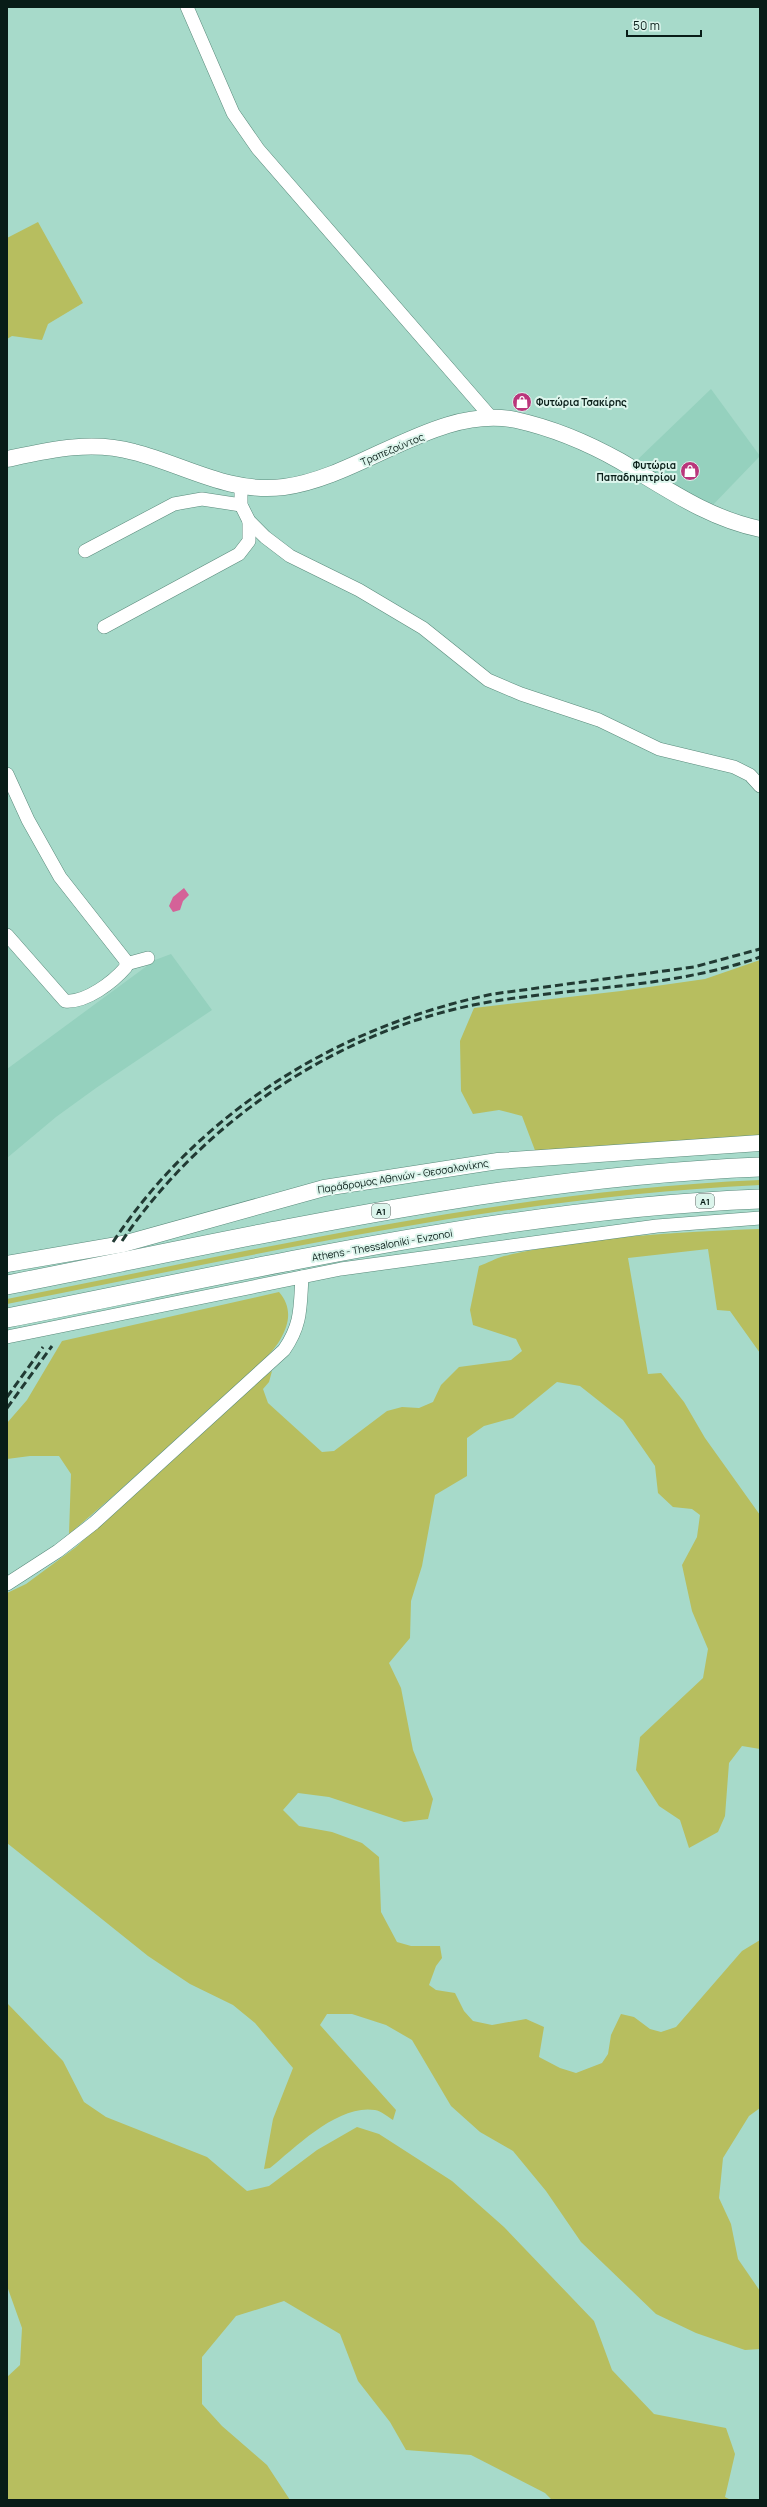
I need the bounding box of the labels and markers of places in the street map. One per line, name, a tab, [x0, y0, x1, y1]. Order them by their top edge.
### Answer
shop icon: Φυτώρια Τσακίρης	[511, 391, 533, 413]
place label: Φυτώρια Τσακίρης	[536, 395, 627, 409]
place label: Φυτώρια Παπαδημητρίου	[597, 458, 676, 484]
shop icon: Φυτώρια Παπαδημητρίου	[679, 460, 701, 482]

